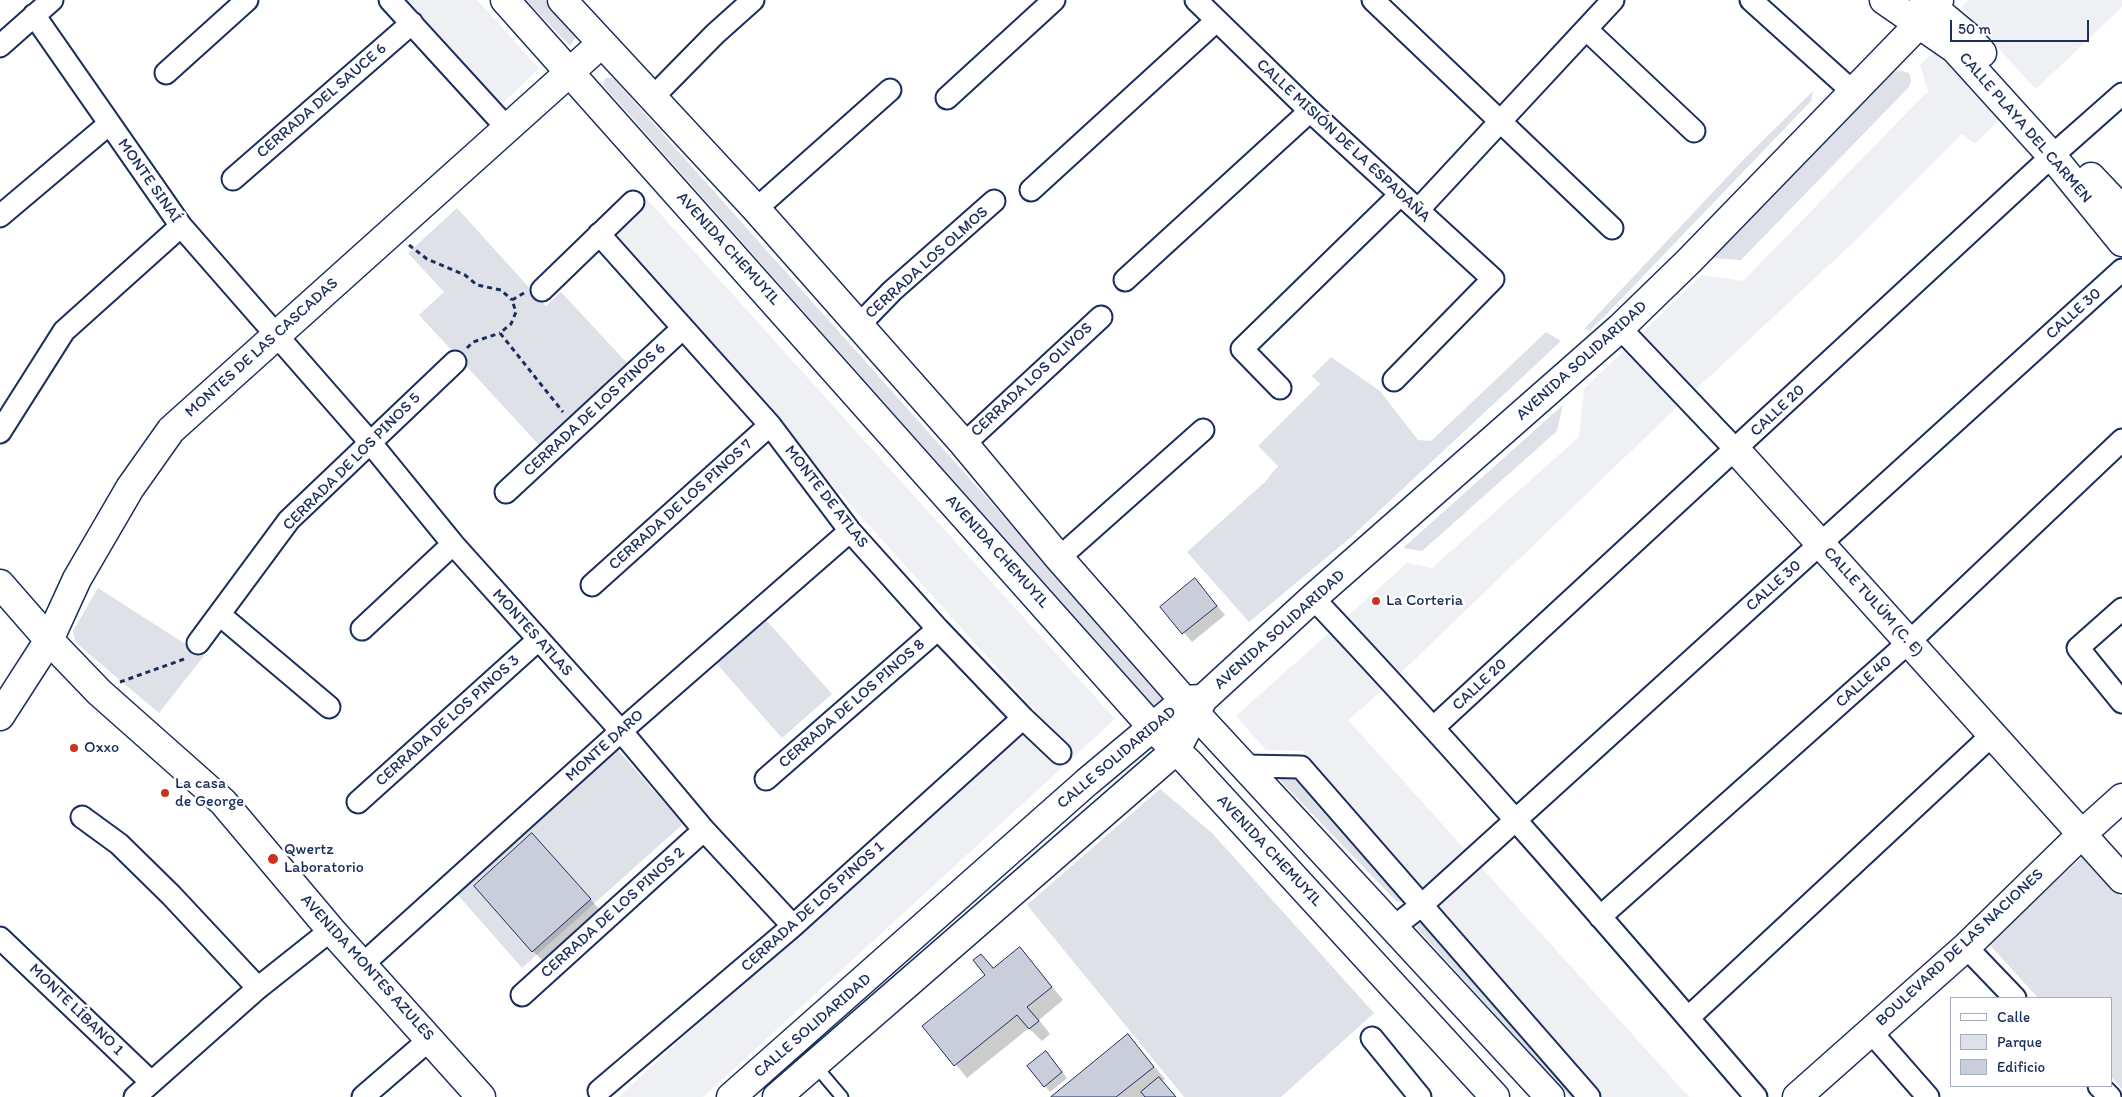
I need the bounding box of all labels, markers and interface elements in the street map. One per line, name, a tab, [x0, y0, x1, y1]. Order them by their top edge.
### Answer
scale bar	[1952, 10, 2091, 42]
text: 50 m	[1958, 20, 1991, 38]
street label: CERRADA DEL SAUCE 6	[253, 39, 391, 163]
street label: CALLE PLAYA DEL CARMEN	[1954, 49, 2096, 207]
street label: CALLE MISIÓN DE LA ESPADAÑA	[1252, 55, 1434, 227]
street label: MONTE SINAÍ	[113, 135, 185, 227]
street label: AVENIDA CHEMUYIL	[672, 188, 784, 310]
street label: CERRADA LOS OLMOS	[862, 203, 992, 323]
street label: MONTES DE LAS CASCADAS	[182, 274, 342, 422]
street label: CALLE 30	[2042, 284, 2106, 344]
street label: AVENIDA SOLIDARIDAD	[1513, 297, 1651, 425]
street label: CERRADA LOS OLIVOS	[967, 319, 1097, 441]
street label: CERRADA DE LOS PINOS 6	[520, 339, 670, 481]
street label: CALLE 20	[1747, 381, 1809, 441]
street label: CERRADA DE LOS PINOS 5	[279, 389, 425, 535]
street label: CERRADA DE LOS PINOS 7	[605, 435, 757, 575]
street label: MONTE DE ATLAS	[780, 442, 872, 552]
street label: AVENIDA CHEMUYIL	[941, 491, 1053, 613]
street label: CALLE TULÚM (C. E)	[1819, 543, 1927, 661]
street label: CALLE 30	[1742, 556, 1806, 616]
street label: AVENIDA SOLIDARIDAD	[1211, 566, 1349, 694]
street label: MONTES ATLAS	[488, 585, 576, 681]
place label: La Corteria	[1386, 591, 1463, 611]
marker: La Corteria	[1370, 595, 1382, 607]
street label: CERRADA DE LOS PINOS 8	[775, 635, 929, 773]
street label: CERRADA DE LOS PINOS 3	[372, 651, 524, 791]
street label: CALLE 40	[1832, 652, 1896, 712]
street label: CALLE 20	[1449, 655, 1511, 715]
street label: CALLE SOLIDARIDAD	[1054, 703, 1180, 813]
street label: MONTE DARO	[562, 706, 648, 786]
place label: Oxxo	[84, 738, 119, 758]
marker: Oxxo	[68, 742, 80, 754]
place label: La casa de George	[175, 774, 244, 812]
marker: La casa de George	[159, 787, 171, 799]
street label: AVENIDA CHEMUYIL	[1212, 791, 1326, 911]
street label: CERRADA DE LOS PINOS 1	[737, 838, 889, 976]
place label: Qwertz Laboratorio	[284, 840, 364, 878]
street label: CERRADA DE LOS PINOS 2	[537, 843, 689, 983]
marker: Qwertz Laboratorio	[266, 852, 280, 866]
street label: BOULEVARD DE LAS NACIONES	[1872, 865, 2048, 1031]
street label: AVENIDA MONTES AZULES	[296, 891, 438, 1045]
street label: MONTE LÍBANO 1	[25, 960, 127, 1060]
street label: CALLE SOLIDARIDAD	[750, 970, 876, 1082]
legend	[1950, 997, 2112, 1087]
text: Calle	[1997, 1008, 2030, 1026]
text: Parque	[1997, 1033, 2042, 1051]
text: Edificio	[1997, 1058, 2045, 1076]

